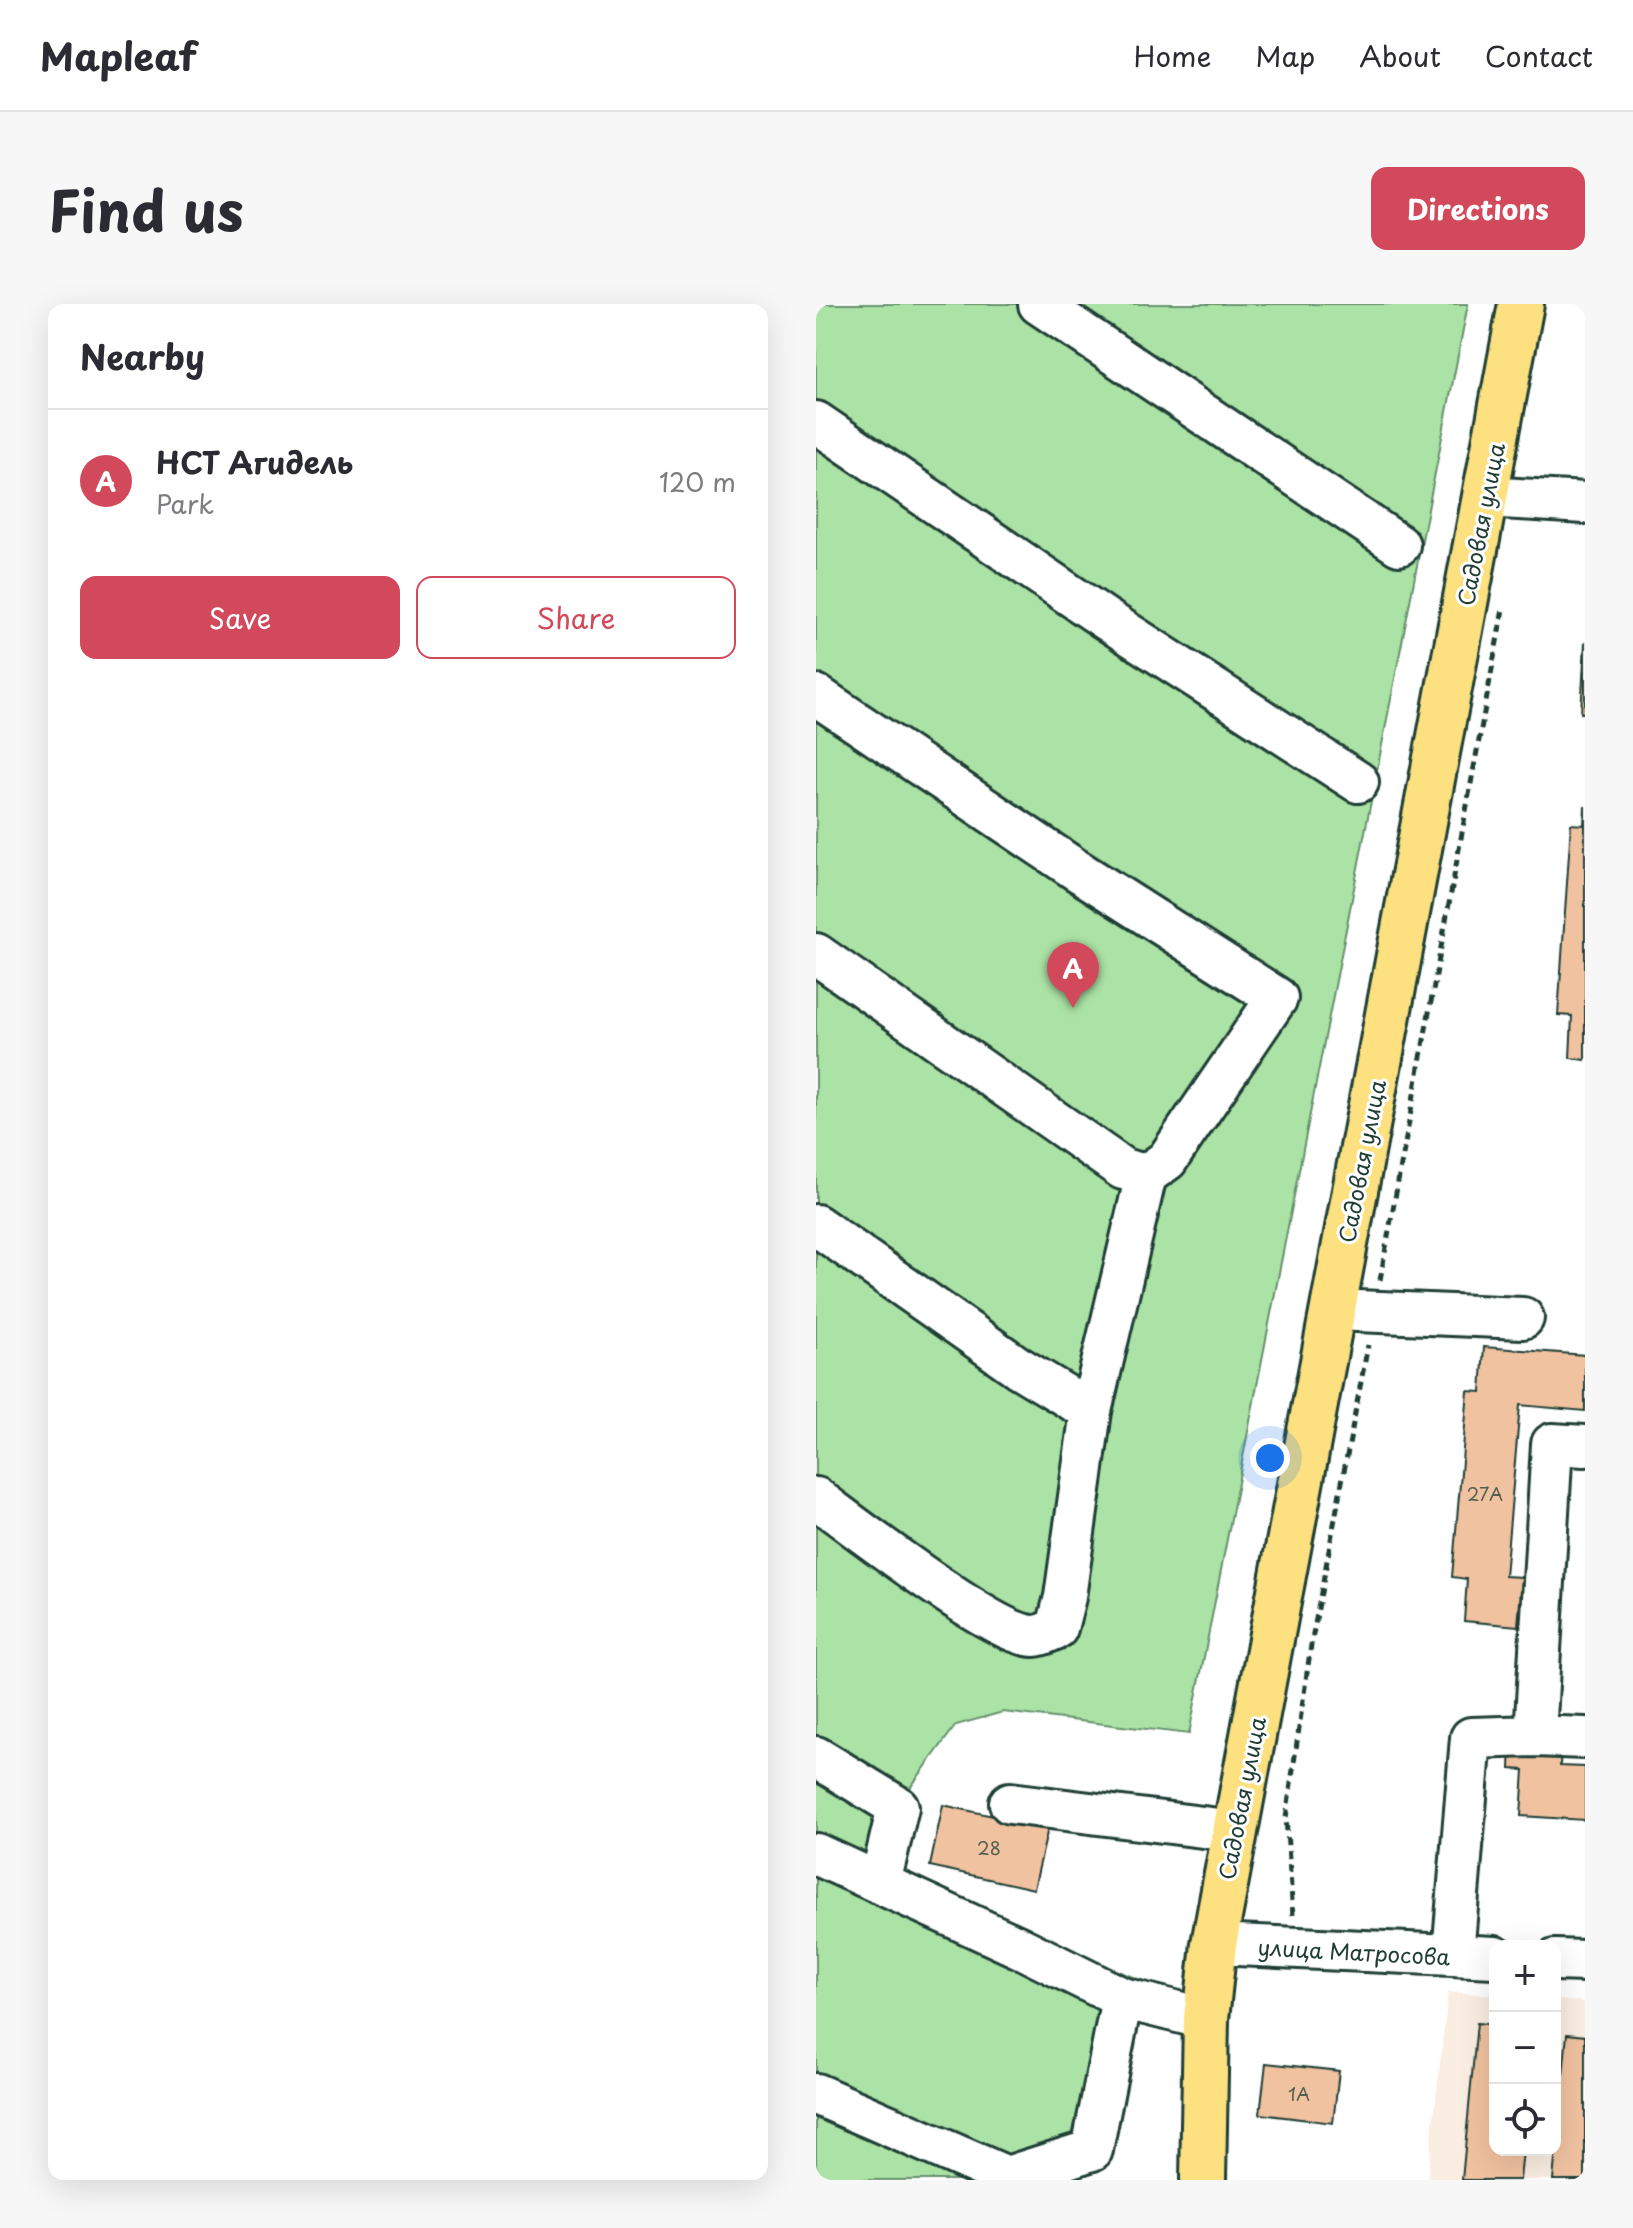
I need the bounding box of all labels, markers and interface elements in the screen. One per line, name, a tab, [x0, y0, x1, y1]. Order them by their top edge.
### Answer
text: Mapleaf	[40, 27, 197, 84]
text: Home	[1133, 34, 1211, 77]
text: Map	[1255, 34, 1315, 77]
text: About	[1359, 34, 1441, 77]
text: Contact	[1485, 34, 1593, 77]
text: Find us	[48, 166, 244, 251]
button: Directions	[1371, 167, 1585, 250]
text: Nearby	[80, 330, 205, 382]
text: НСТ Агидель	[156, 439, 353, 484]
street label: Садовая улица	[1448, 439, 1512, 608]
text: A	[96, 462, 116, 501]
text: 120 m	[659, 462, 736, 501]
text: Park	[156, 484, 214, 523]
button: Save	[80, 576, 400, 659]
button: Share	[416, 576, 736, 659]
pin: A	[1047, 942, 1099, 1008]
street label: Садовая улица	[1329, 1076, 1393, 1245]
your location	[1250, 1438, 1290, 1478]
house number: 27А	[1467, 1480, 1503, 1507]
street label: Садовая улица	[1209, 1713, 1273, 1882]
house number: 28	[977, 1834, 1001, 1861]
street label: улица Матросова	[1257, 1929, 1451, 1973]
map controls	[1489, 1940, 1561, 2156]
button: +	[1489, 1940, 1561, 2012]
button: −	[1489, 2012, 1561, 2084]
house number: 1А	[1288, 2080, 1310, 2107]
button: locate	[1489, 2084, 1561, 2156]

